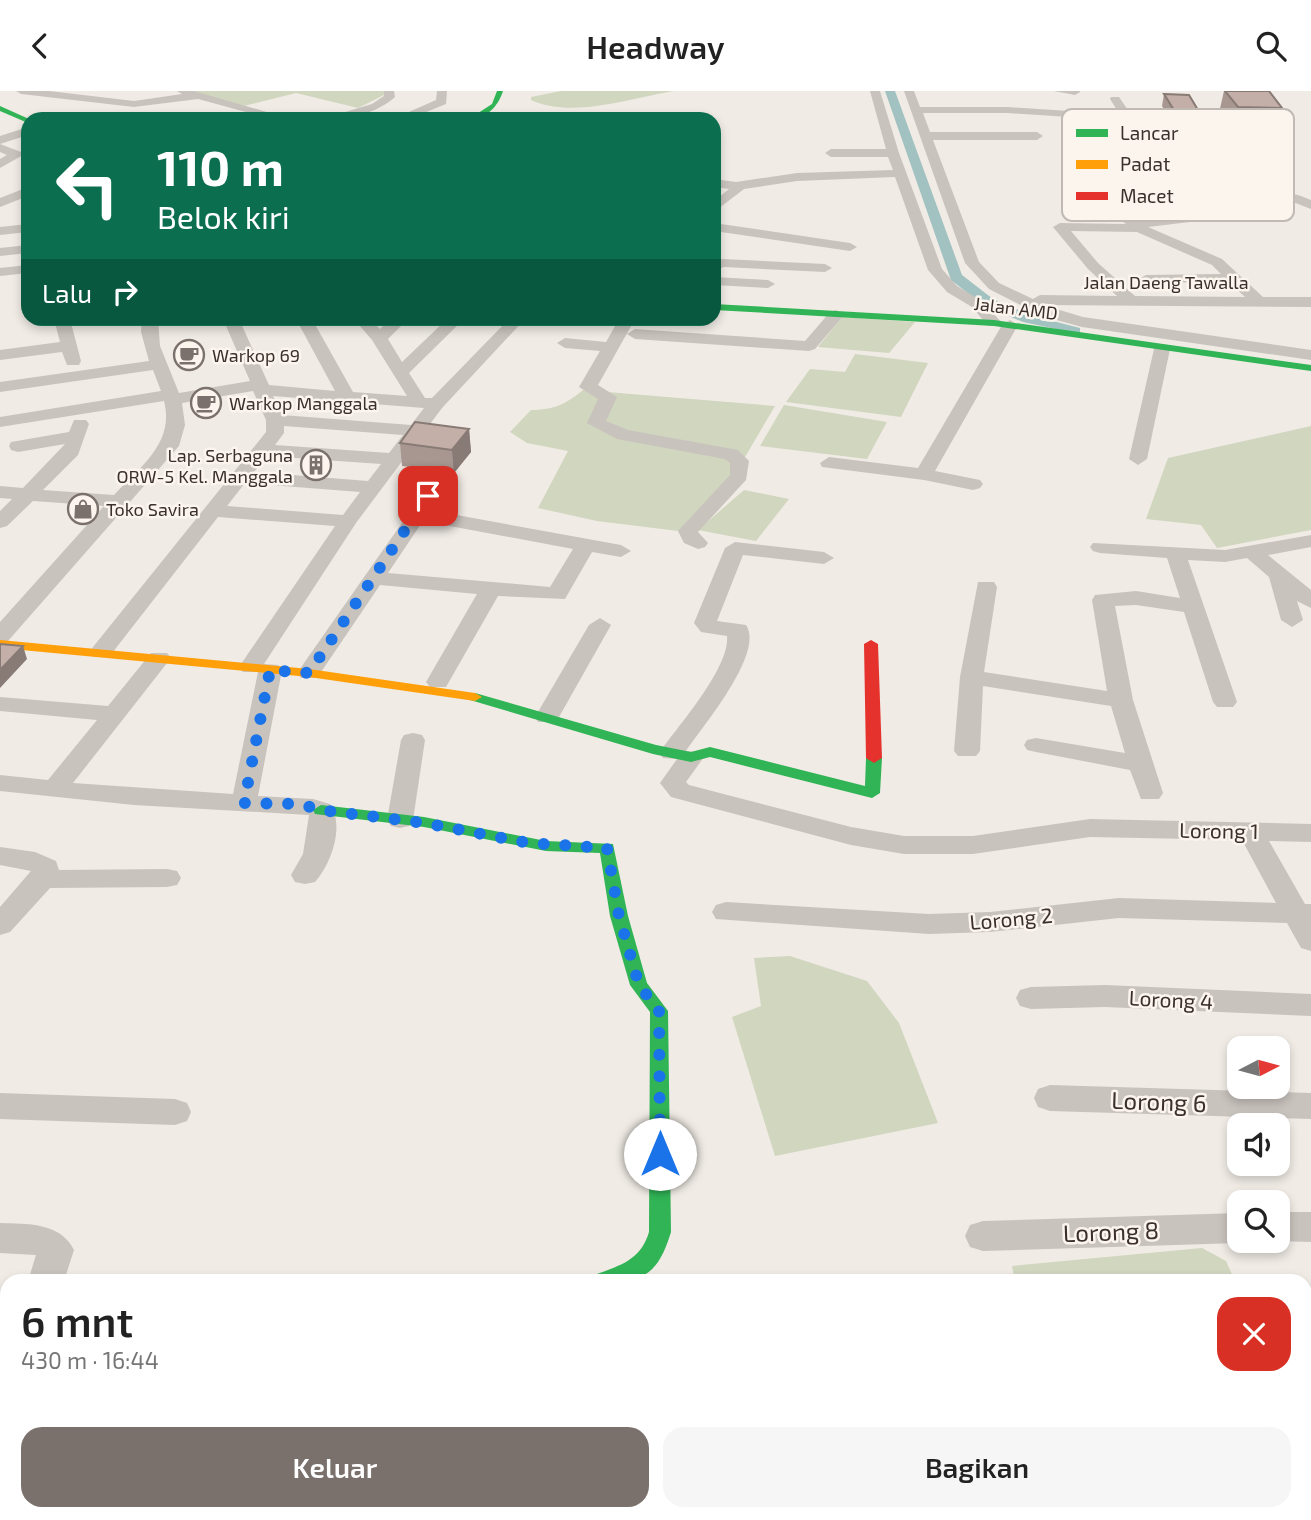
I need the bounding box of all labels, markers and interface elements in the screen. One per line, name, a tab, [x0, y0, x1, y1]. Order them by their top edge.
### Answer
icon: back	[21, 27, 59, 65]
text: Headway	[586, 27, 725, 65]
icon: search	[1252, 27, 1290, 65]
legend	[1062, 109, 1294, 221]
text: Lancar	[1120, 121, 1179, 144]
text: 110 m	[157, 137, 284, 196]
icon: left	[42, 140, 133, 231]
text: Padat	[1120, 152, 1170, 175]
text: Macet	[1120, 184, 1174, 207]
text: Belok kiri	[157, 197, 290, 235]
street label: Jalan Daeng Tawalla	[1083, 271, 1249, 293]
icon: right	[106, 273, 144, 311]
text: Lalu	[42, 277, 92, 308]
street label: Jalan AMD	[973, 292, 1059, 324]
cafe icon: Warkop 69	[172, 338, 206, 372]
place label: Warkop 69	[212, 344, 300, 366]
cafe icon: Warkop Manggala	[189, 386, 223, 420]
place label: Warkop Manggala	[229, 392, 378, 414]
place label: Lap. Serbaguna ORW-5 Kel. Manggala	[116, 444, 293, 487]
building icon: Lap. Serbaguna ORW-5 Kel. Manggala	[299, 448, 333, 482]
pin	[398, 466, 458, 526]
icon: arrive	[409, 477, 447, 515]
shop icon: Toko Savira	[66, 492, 100, 526]
place label: Toko Savira	[106, 498, 199, 520]
street label: Lorong 1	[1179, 817, 1259, 843]
street label: Lorong 2	[968, 902, 1054, 934]
street label: Lorong 4	[1128, 984, 1214, 1014]
north arrow	[1227, 1036, 1290, 1099]
map controls	[1227, 1036, 1290, 1253]
street label: Lorong 6	[1111, 1085, 1207, 1117]
button: sound	[1227, 1113, 1290, 1176]
position arrow	[623, 1117, 697, 1191]
button: search	[1227, 1190, 1290, 1253]
street label: Lorong 8	[1062, 1215, 1160, 1247]
text: 6 mnt	[21, 1295, 133, 1345]
button: close	[1217, 1297, 1291, 1371]
text: 430 m · 16:44	[21, 1346, 159, 1374]
button: Keluar	[21, 1427, 649, 1507]
button: Bagikan	[663, 1427, 1291, 1507]

